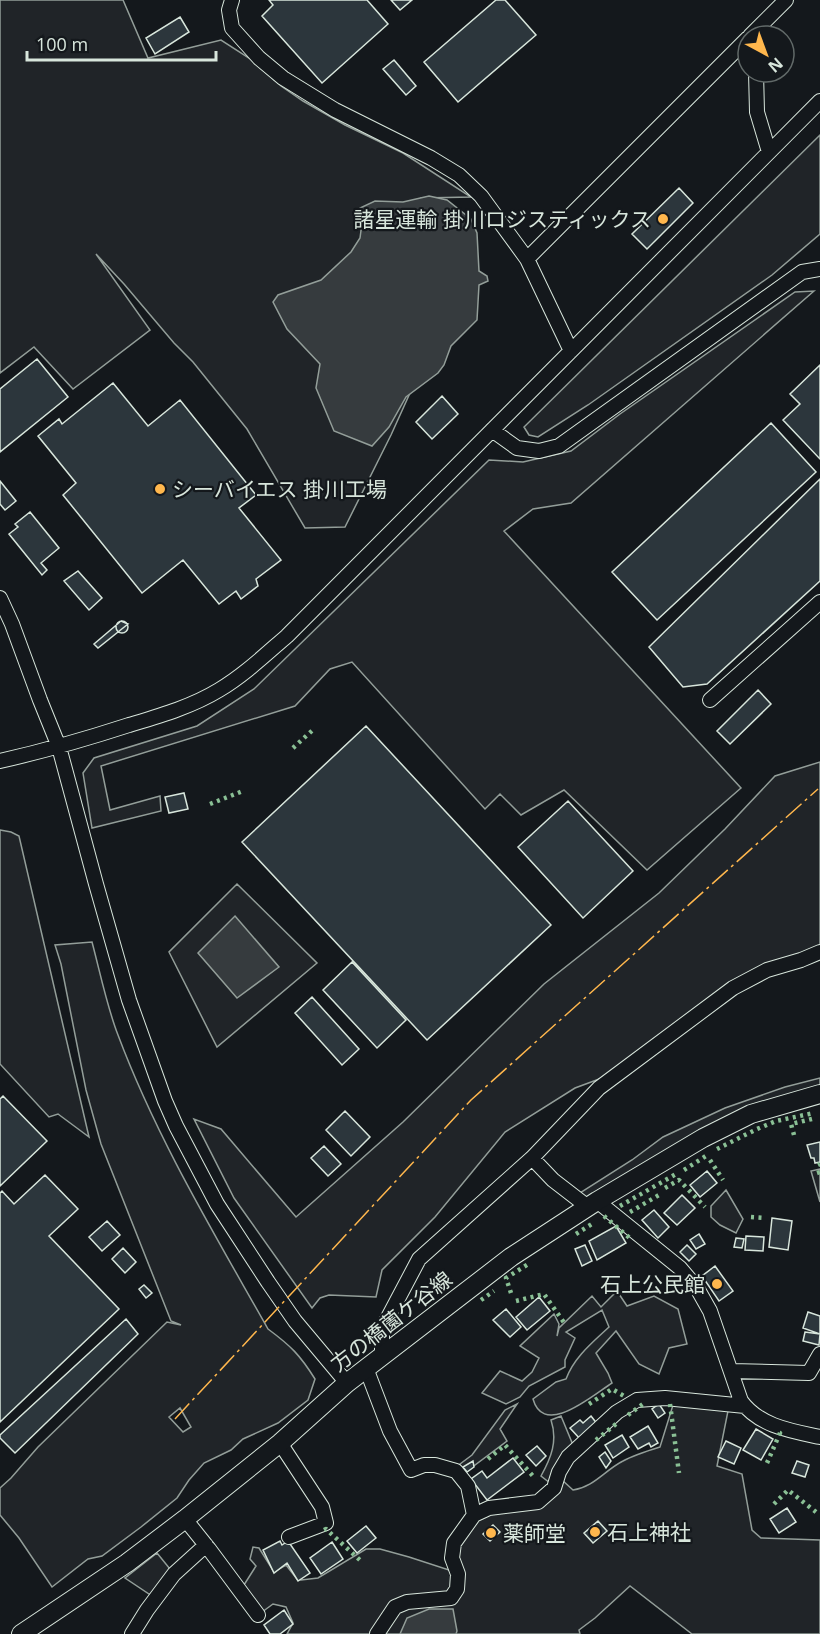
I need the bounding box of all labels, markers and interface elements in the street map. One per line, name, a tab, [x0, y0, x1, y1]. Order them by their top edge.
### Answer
scale bar	[27, 24, 216, 62]
north arrow	[736, 24, 796, 84]
text: 100 m	[36, 32, 88, 56]
text: N	[764, 53, 788, 78]
place label: 諸星運輸 掛川ロジスティックス	[353, 205, 651, 233]
marker: 諸星運輸 掛川ロジスティックス	[656, 212, 670, 226]
place label: シーバイエス 掛川工場	[172, 475, 387, 503]
marker: シーバイエス 掛川工場	[153, 482, 167, 496]
street label: 方の橋薗ケ谷線	[324, 1265, 458, 1377]
place label: 石上公民館	[600, 1270, 705, 1298]
marker: 石上公民館	[710, 1277, 724, 1291]
place label: 石上神社	[607, 1518, 691, 1546]
place label: 薬師堂	[503, 1519, 566, 1547]
marker: 石上神社	[588, 1525, 602, 1539]
marker: 薬師堂	[484, 1526, 498, 1540]

